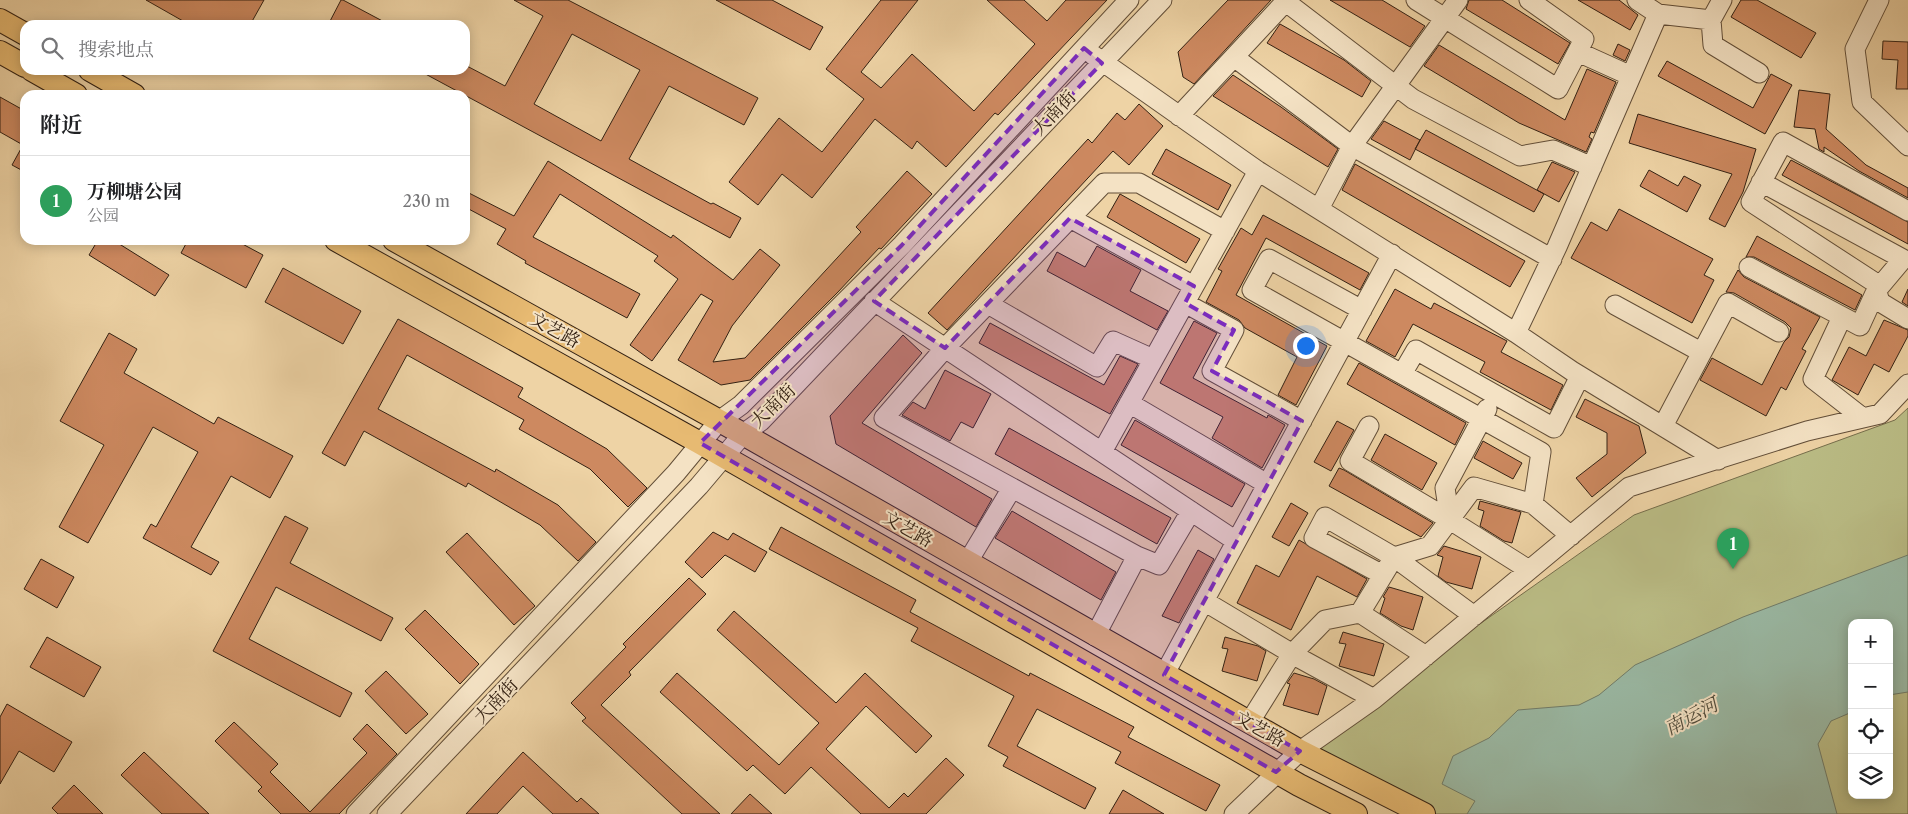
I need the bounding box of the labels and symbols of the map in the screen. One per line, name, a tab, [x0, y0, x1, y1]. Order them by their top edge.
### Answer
street label: 大南街	[1027, 86, 1081, 140]
street label: 文艺路	[526, 307, 584, 353]
your location	[1293, 333, 1319, 359]
street label: 大南街	[746, 379, 800, 433]
street label: 文艺路	[879, 506, 937, 552]
pin: 1	[1717, 528, 1749, 569]
street label: 大南街	[469, 674, 523, 728]
water label: 南运河	[1661, 692, 1724, 740]
street label: 文艺路	[1231, 706, 1289, 752]

